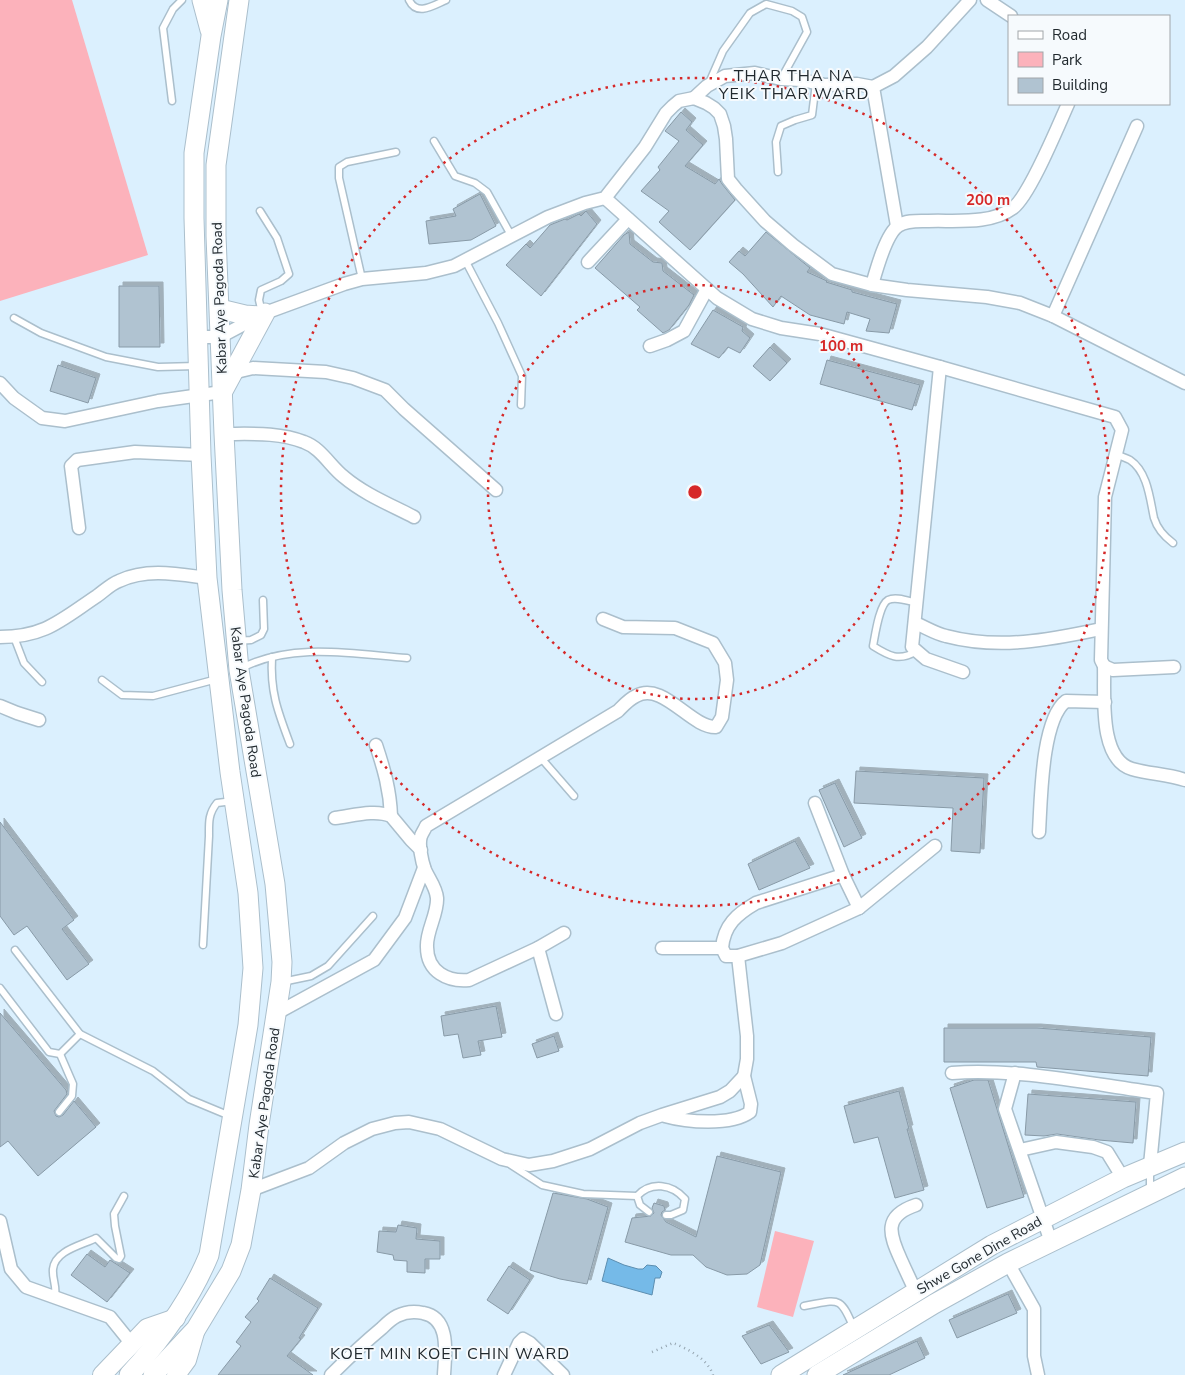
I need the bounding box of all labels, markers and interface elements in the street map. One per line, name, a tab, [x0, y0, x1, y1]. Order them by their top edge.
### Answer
legend	[1008, 15, 1170, 105]
text: Road	[1052, 25, 1087, 45]
text: Park	[1052, 50, 1082, 70]
district label: THAR THA NA YEIK THAR WARD	[718, 65, 869, 105]
text: Building	[1052, 75, 1108, 95]
text: 200 m	[966, 190, 1010, 210]
street label: Kabar Aye Pagoda Road	[207, 222, 232, 374]
text: 100 m	[819, 336, 863, 356]
centre of rings	[686, 483, 704, 501]
street label: Kabar Aye Pagoda Road	[226, 625, 265, 779]
street label: Kabar Aye Pagoda Road	[245, 1026, 284, 1180]
street label: Shwe Gone Dine Road	[913, 1212, 1045, 1299]
district label: KOET MIN KOET CHIN WARD	[330, 1343, 570, 1365]

